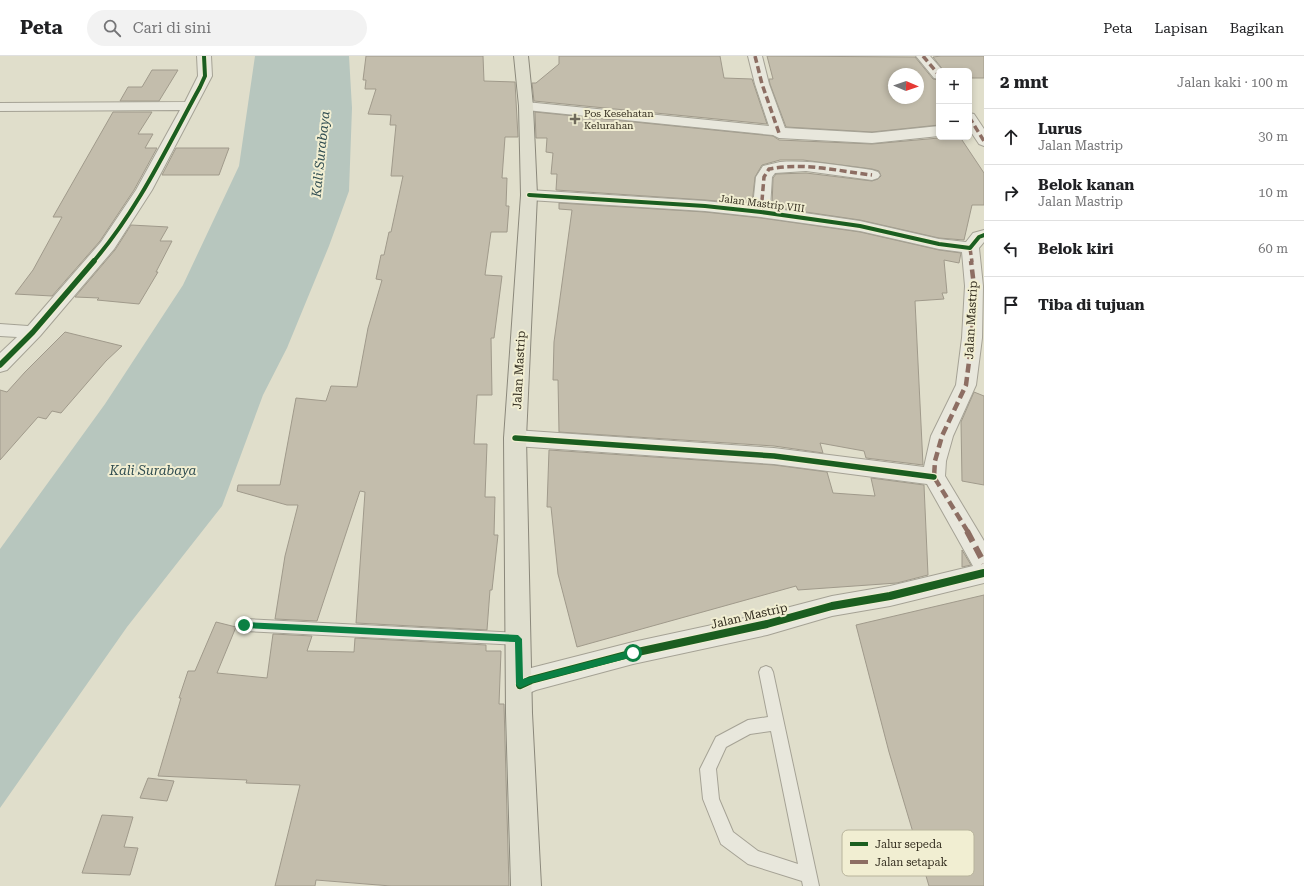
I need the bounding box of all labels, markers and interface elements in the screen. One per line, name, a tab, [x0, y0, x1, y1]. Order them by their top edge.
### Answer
search box	[87, 10, 367, 46]
text: Peta	[20, 16, 63, 39]
icon: search	[101, 17, 123, 39]
text: Cari di sini	[133, 19, 211, 37]
text: Peta	[1103, 20, 1132, 36]
text: Lapisan	[1154, 20, 1208, 36]
text: Bagikan	[1230, 20, 1284, 36]
north arrow	[888, 68, 924, 104]
map controls	[936, 68, 972, 140]
button: +	[936, 68, 972, 104]
text: 2 mnt	[1000, 72, 1049, 92]
text: Jalan kaki · 100 m	[1177, 75, 1288, 90]
button: −	[936, 104, 972, 140]
place label: Pos Kesehatan Kelurahan	[584, 108, 654, 131]
water label: Kali Surabaya	[308, 110, 333, 199]
marker: Pos Kesehatan Kelurahan	[569, 113, 581, 125]
text: Lurus	[1038, 120, 1082, 138]
icon: ahead	[1000, 126, 1022, 148]
text: 30 m	[1258, 129, 1288, 144]
text: Jalan Mastrip	[1038, 138, 1123, 153]
text: Belok kanan	[1038, 176, 1134, 194]
icon: right	[1000, 182, 1022, 204]
text: 10 m	[1258, 185, 1288, 200]
street label: Jalan Mastrip VIII	[718, 193, 806, 214]
text: Jalan Mastrip	[1038, 194, 1123, 209]
icon: left	[1000, 238, 1022, 260]
text: Belok kiri	[1038, 240, 1114, 258]
text: 60 m	[1258, 241, 1288, 256]
street label: Jalan Mastrip	[962, 280, 980, 360]
icon: arrive	[1000, 294, 1022, 316]
text: Tiba di tujuan	[1038, 296, 1145, 314]
street label: Jalan Mastrip	[510, 330, 528, 410]
water label: Kali Surabaya	[109, 463, 197, 478]
street label: Jalan Mastrip	[709, 600, 789, 632]
route end	[235, 616, 253, 634]
route start	[624, 644, 642, 662]
legend	[842, 830, 974, 876]
text: Jalur sepeda	[875, 838, 942, 851]
text: Jalan setapak	[875, 856, 947, 869]

